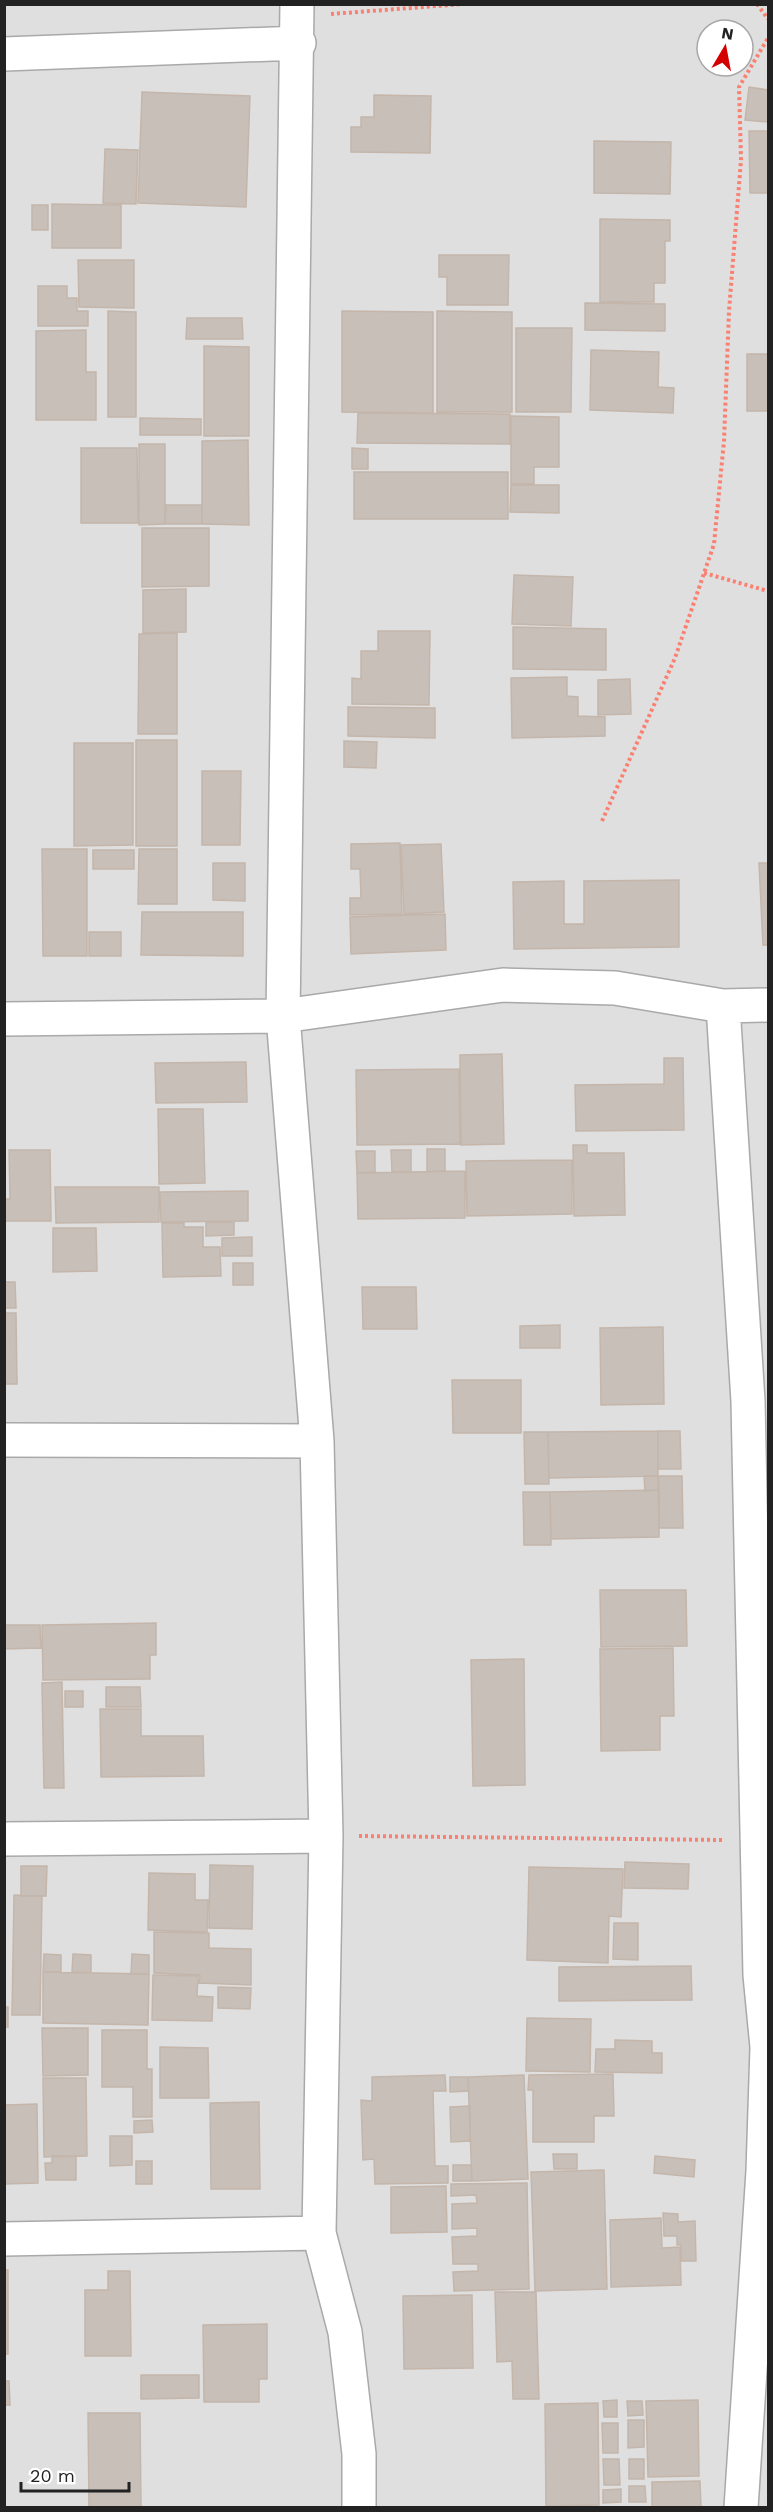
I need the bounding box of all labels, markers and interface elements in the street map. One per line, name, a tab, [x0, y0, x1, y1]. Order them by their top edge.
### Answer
north arrow	[695, 18, 755, 78]
text: N	[720, 23, 735, 44]
scale bar	[21, 2455, 129, 2493]
text: 20 m	[30, 2465, 75, 2486]

